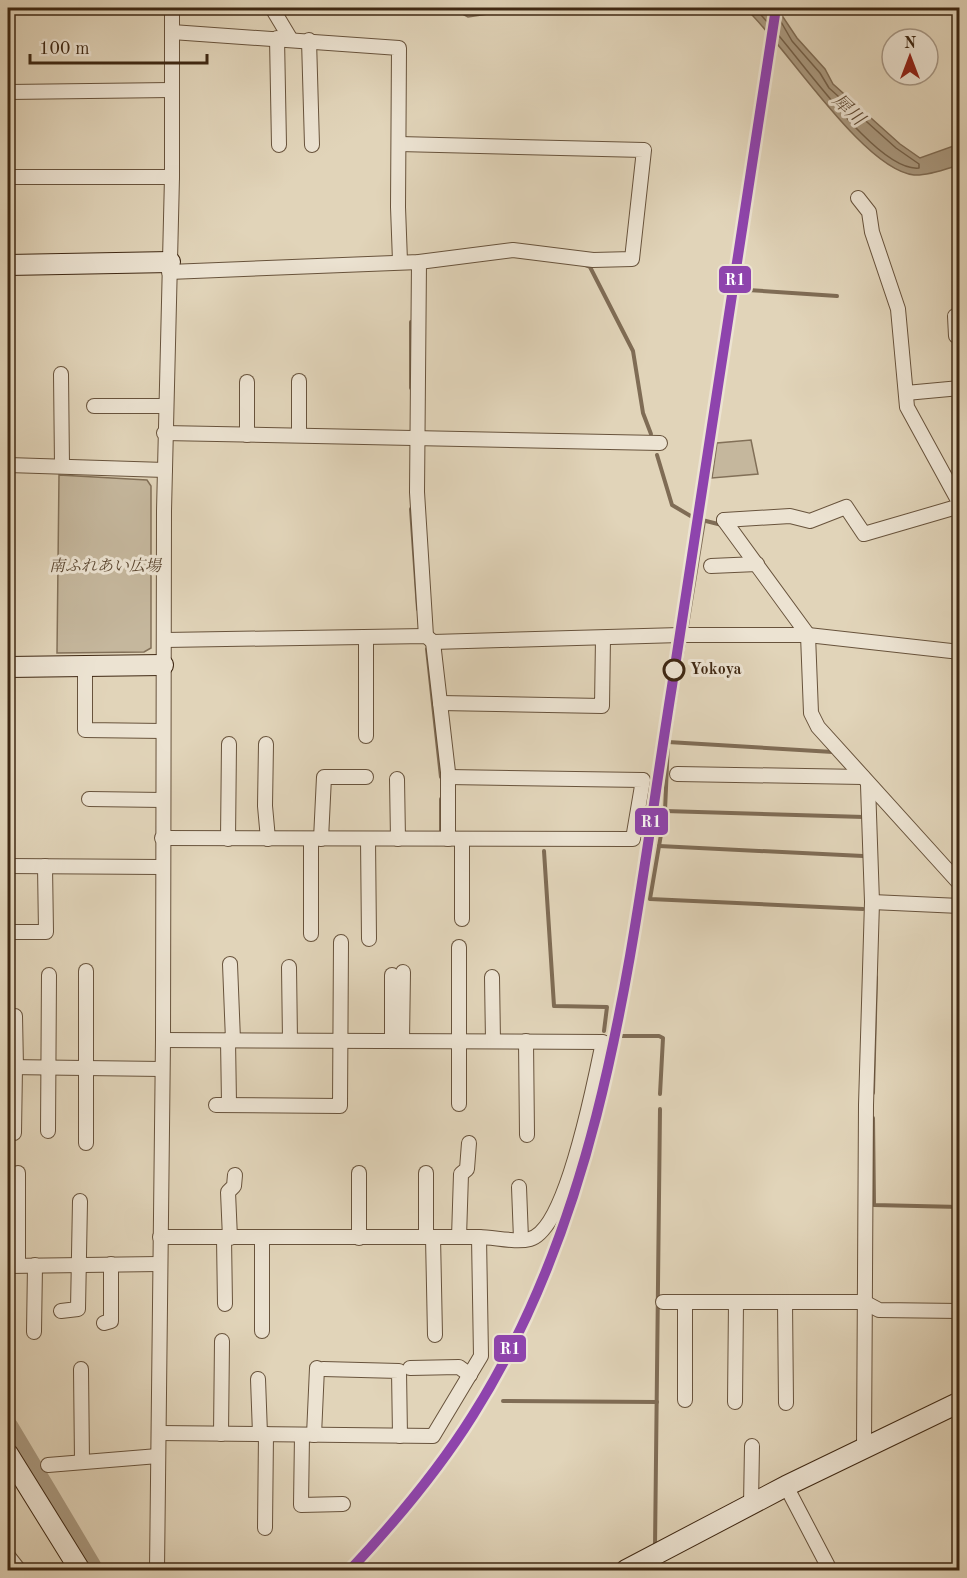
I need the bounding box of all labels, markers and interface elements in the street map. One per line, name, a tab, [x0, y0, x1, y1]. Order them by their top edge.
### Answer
scale bar	[30, 27, 207, 65]
north arrow	[880, 27, 940, 87]
text: N	[904, 36, 917, 52]
text: 100 m	[39, 40, 90, 58]
water label: 犀川	[829, 90, 869, 130]
line badge: R1	[718, 265, 752, 294]
text: R1	[725, 273, 745, 289]
park label: 南ふれあい広場	[49, 557, 163, 575]
marker: Yokoya	[663, 659, 685, 681]
place label: Yokoya	[690, 662, 742, 678]
line badge: R1	[634, 807, 669, 836]
text: R1	[641, 815, 661, 831]
line badge: R1	[493, 1334, 527, 1363]
text: R1	[500, 1342, 520, 1358]

